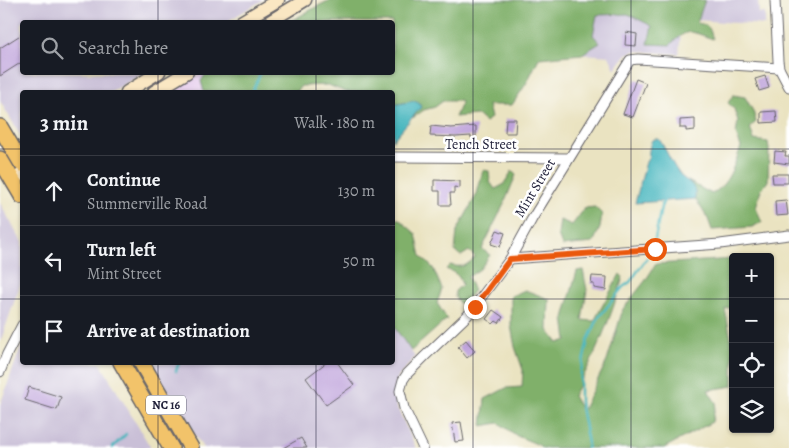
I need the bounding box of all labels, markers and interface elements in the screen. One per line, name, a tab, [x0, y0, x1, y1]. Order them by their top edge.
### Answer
search box	[20, 20, 395, 75]
icon: search	[38, 34, 66, 62]
text: Search here	[78, 35, 168, 61]
text: 3 min	[40, 109, 88, 137]
text: Walk · 180 m	[294, 112, 375, 134]
street label: Tench Street	[445, 135, 517, 154]
street label: Mint Street	[510, 155, 560, 221]
text: Continue	[87, 167, 161, 193]
icon: ahead	[40, 177, 68, 205]
text: 130 m	[338, 180, 375, 202]
text: Summerville Road	[87, 193, 207, 215]
text: Turn left	[87, 237, 156, 263]
route start	[644, 238, 667, 261]
icon: left	[40, 247, 68, 275]
text: 50 m	[343, 250, 375, 272]
map controls	[729, 253, 774, 433]
button: +	[729, 253, 774, 298]
text: Mint Street	[87, 263, 161, 285]
route end	[464, 296, 487, 319]
button: −	[729, 298, 774, 343]
icon: arrive	[40, 317, 68, 345]
text: Arrive at destination	[87, 318, 250, 344]
button: locate	[729, 343, 774, 388]
button: layers	[729, 388, 774, 433]
road number: NC 16	[146, 396, 186, 414]

